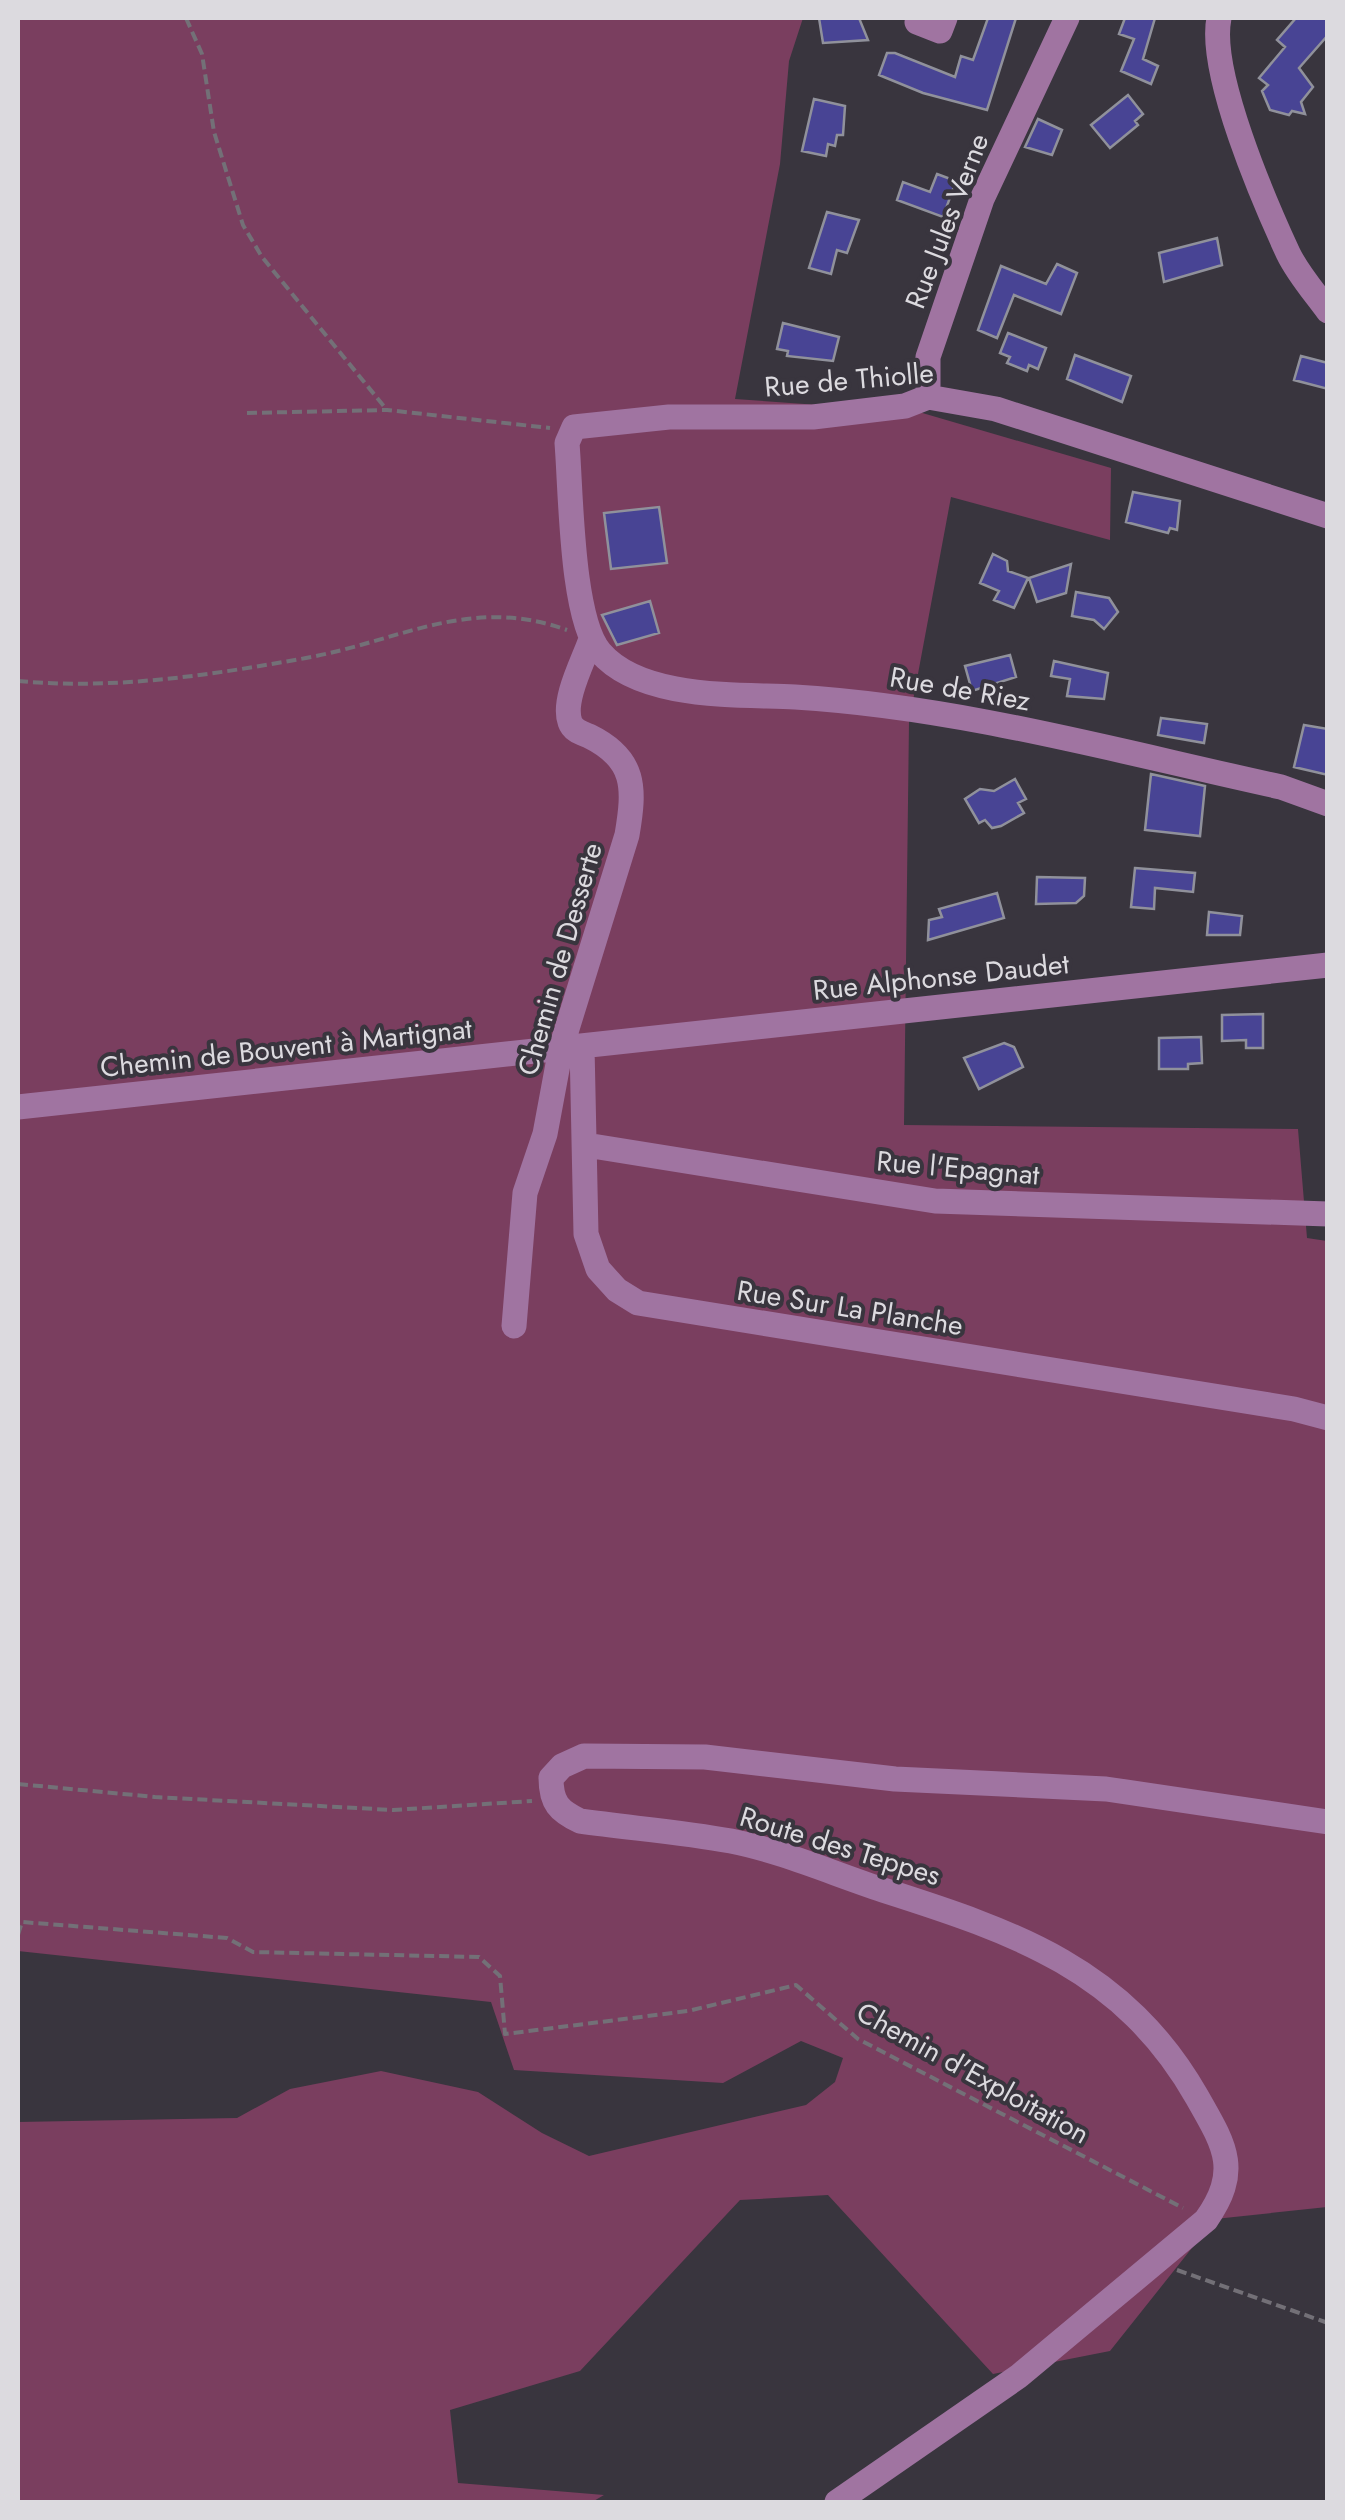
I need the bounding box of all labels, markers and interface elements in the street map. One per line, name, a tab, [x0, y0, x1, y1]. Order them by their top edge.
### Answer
street label: Rue Jules Verne	[895, 128, 999, 314]
street label: Rue de Thiolle	[763, 352, 935, 408]
street label: Rue de Riez	[887, 656, 1034, 722]
street label: Chemin de Desserte	[507, 838, 613, 1080]
street label: Rue Alphonse Daudet	[811, 943, 1071, 1011]
street label: Chemin de Bouvent à Martignat	[98, 1008, 474, 1088]
street label: Rue l'Epagnat	[875, 1140, 1041, 1196]
street label: Rue Sur La Planche	[734, 1270, 966, 1346]
street label: Route des Teppes	[735, 1796, 945, 1896]
street label: Chemin d'Exploitation	[849, 1992, 1097, 2154]

